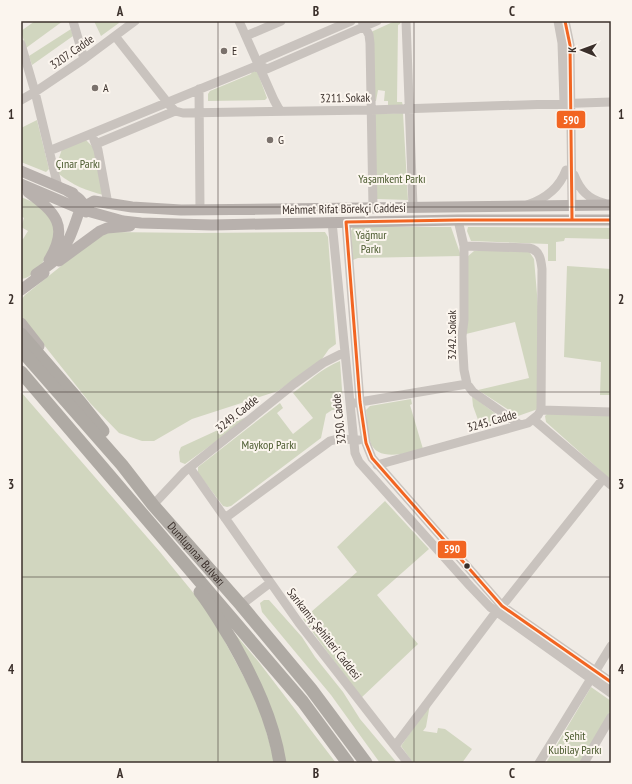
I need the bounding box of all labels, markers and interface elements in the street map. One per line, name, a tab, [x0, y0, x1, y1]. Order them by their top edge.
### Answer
text: A	[116, 3, 124, 20]
text: B	[313, 3, 319, 20]
text: C	[509, 3, 515, 20]
north arrow	[562, 30, 602, 70]
street label: 3207. Cadde	[47, 31, 96, 72]
place label: E	[232, 43, 237, 58]
marker: E	[219, 46, 229, 56]
text: K	[565, 47, 579, 53]
place label: A	[103, 80, 109, 95]
marker: A	[90, 83, 100, 93]
street label: 3211. Sokak	[320, 90, 370, 105]
text: 1	[8, 106, 14, 123]
text: 1	[618, 106, 624, 123]
line badge: 590	[556, 110, 586, 129]
text: 590	[563, 113, 579, 127]
place label: G	[278, 132, 284, 147]
marker: G	[265, 135, 275, 145]
park label: Çınar Parkı	[56, 156, 100, 171]
park label: Yaşamkent Parkı	[358, 171, 426, 186]
street label: Mehmet Rifat Börekçi Caddesi	[282, 200, 406, 217]
park label: Yağmur Parkı	[355, 227, 387, 256]
text: 2	[8, 291, 14, 308]
text: 2	[618, 291, 624, 308]
street label: 3242. Sokak	[444, 310, 459, 360]
street label: 3249. Cadde	[212, 392, 261, 435]
street label: 3250. Cadde	[328, 393, 349, 445]
street label: 3245. Cadde	[465, 406, 518, 435]
park label: Maykop Parkı	[242, 437, 296, 452]
text: 3	[8, 476, 14, 493]
text: 3	[618, 476, 624, 493]
street label: Dumlupınar Bulvarı	[164, 519, 229, 589]
line badge: 590	[437, 540, 467, 559]
text: 590	[444, 542, 460, 556]
unlabelled marker	[462, 561, 472, 571]
street label: Sarıkamış Şehitleri Caddesi	[284, 585, 365, 682]
text: 4	[8, 661, 15, 678]
text: 4	[618, 661, 625, 678]
park label: Şehit Kubilay Parkı	[548, 728, 602, 757]
text: A	[116, 765, 124, 782]
text: B	[313, 765, 319, 782]
text: C	[509, 765, 515, 782]

